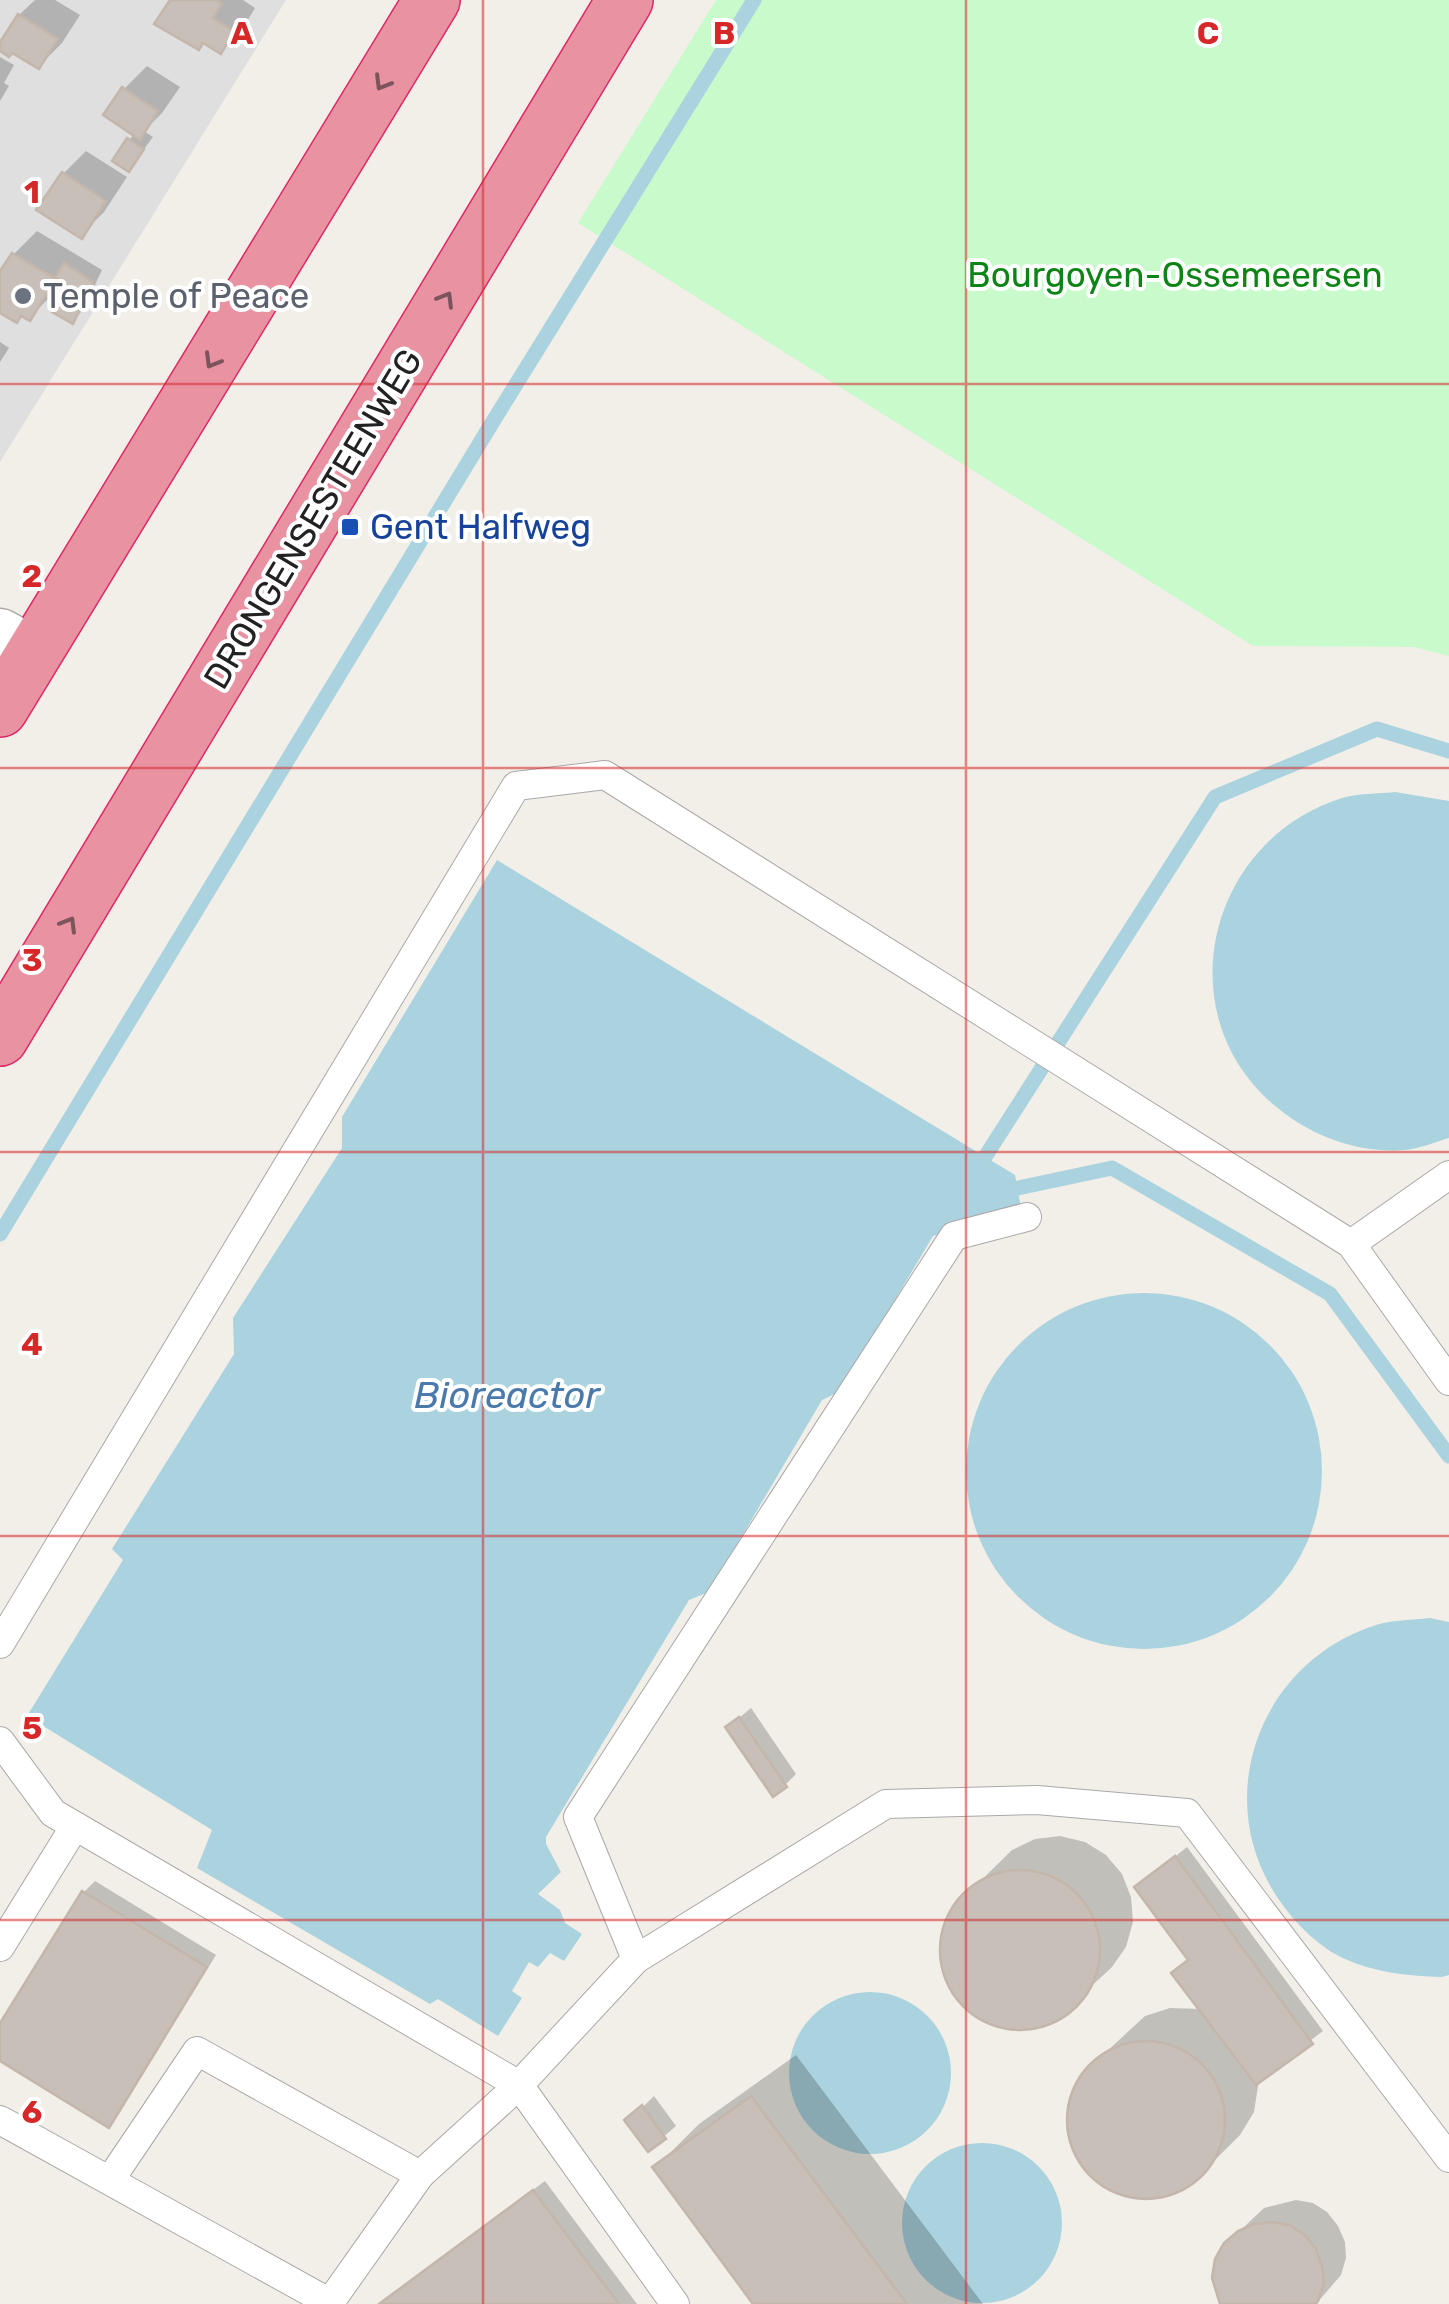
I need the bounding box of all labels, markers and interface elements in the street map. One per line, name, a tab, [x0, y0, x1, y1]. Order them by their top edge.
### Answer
text: A	[231, 14, 254, 52]
text: B	[713, 14, 735, 52]
text: C	[1197, 14, 1219, 52]
one-way arrow	[375, 72, 394, 90]
text: 1	[24, 173, 40, 211]
park label: Bourgoyen-Ossemeersen	[967, 254, 1383, 296]
place label: Temple of Peace	[43, 275, 309, 317]
marker: Temple of Peace	[12, 285, 34, 307]
one-way arrow	[434, 292, 453, 310]
street label: DRONGENSESTEENWEG	[195, 342, 431, 696]
one-way arrow	[205, 350, 224, 368]
place label: Gent Halfweg	[370, 506, 591, 548]
marker: Gent Halfweg	[339, 516, 361, 538]
text: 2	[22, 557, 42, 595]
one-way arrow	[57, 917, 76, 935]
text: 3	[21, 941, 43, 979]
text: 4	[21, 1325, 43, 1363]
water label: Bioreactor	[414, 1372, 601, 1418]
text: 5	[22, 1709, 42, 1747]
text: 6	[22, 2093, 42, 2131]

